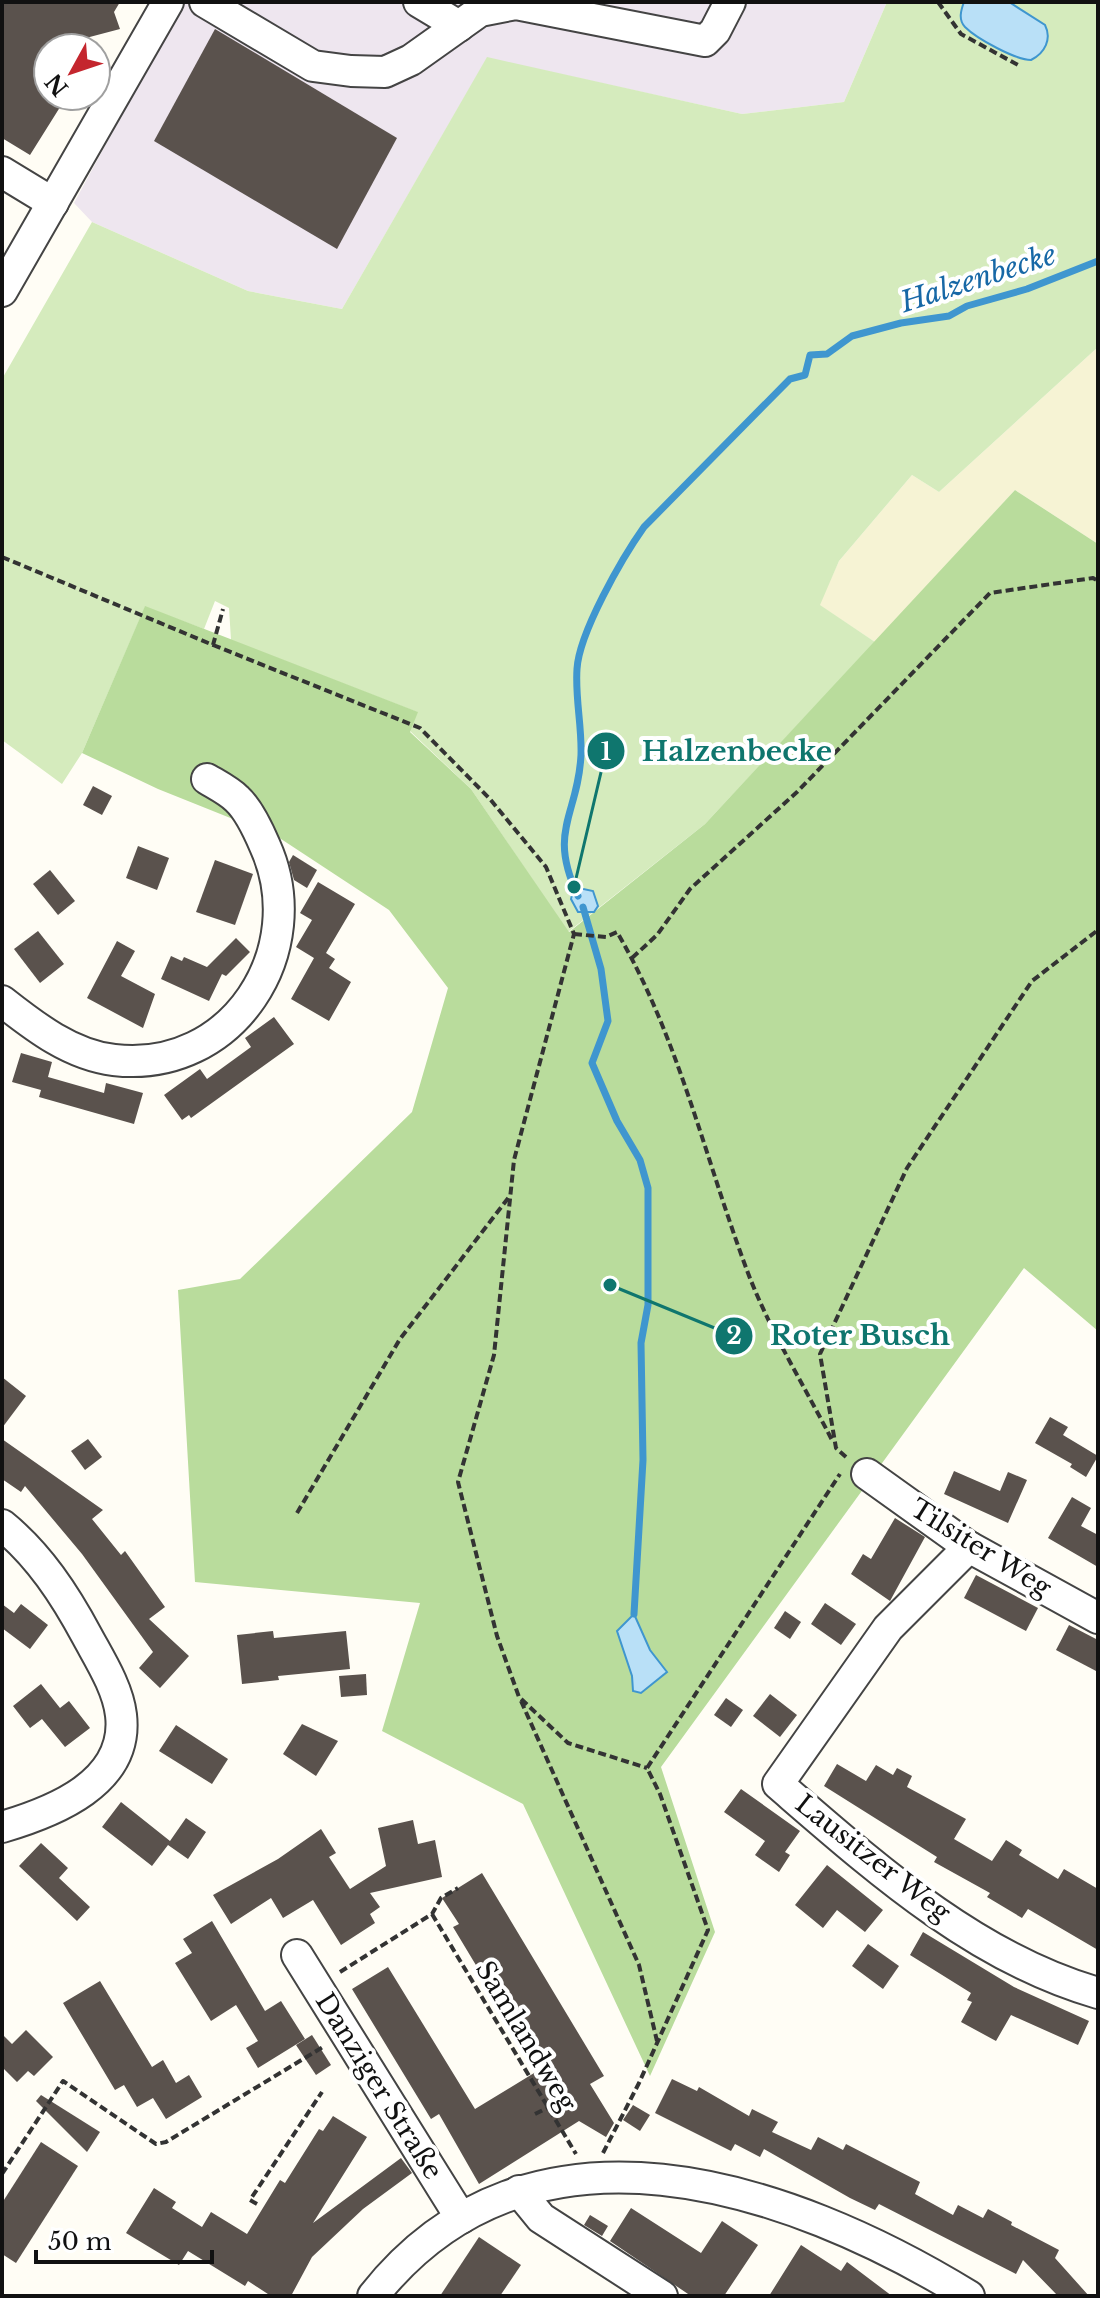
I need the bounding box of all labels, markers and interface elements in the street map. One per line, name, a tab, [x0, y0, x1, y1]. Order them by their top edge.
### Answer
north arrow	[32, 32, 112, 112]
text: N	[40, 68, 74, 101]
water label: Halzenbecke	[895, 237, 1060, 320]
callout: Halzenbecke	[586, 725, 849, 777]
text: Halzenbecke	[642, 734, 832, 769]
text: 1	[601, 737, 611, 766]
callout: Roter Busch	[714, 1310, 966, 1362]
text: Roter Busch	[770, 1318, 950, 1353]
text: 2	[726, 1321, 742, 1350]
street label: Tilsiter Weg	[905, 1492, 1058, 1604]
street label: Lausitzer Weg	[789, 1788, 957, 1929]
street label: Samlandweg	[469, 1955, 584, 2117]
street label: Danziger Straße	[309, 1987, 449, 2185]
scale bar	[36, 2214, 212, 2264]
text: 50 m	[48, 2227, 112, 2256]

